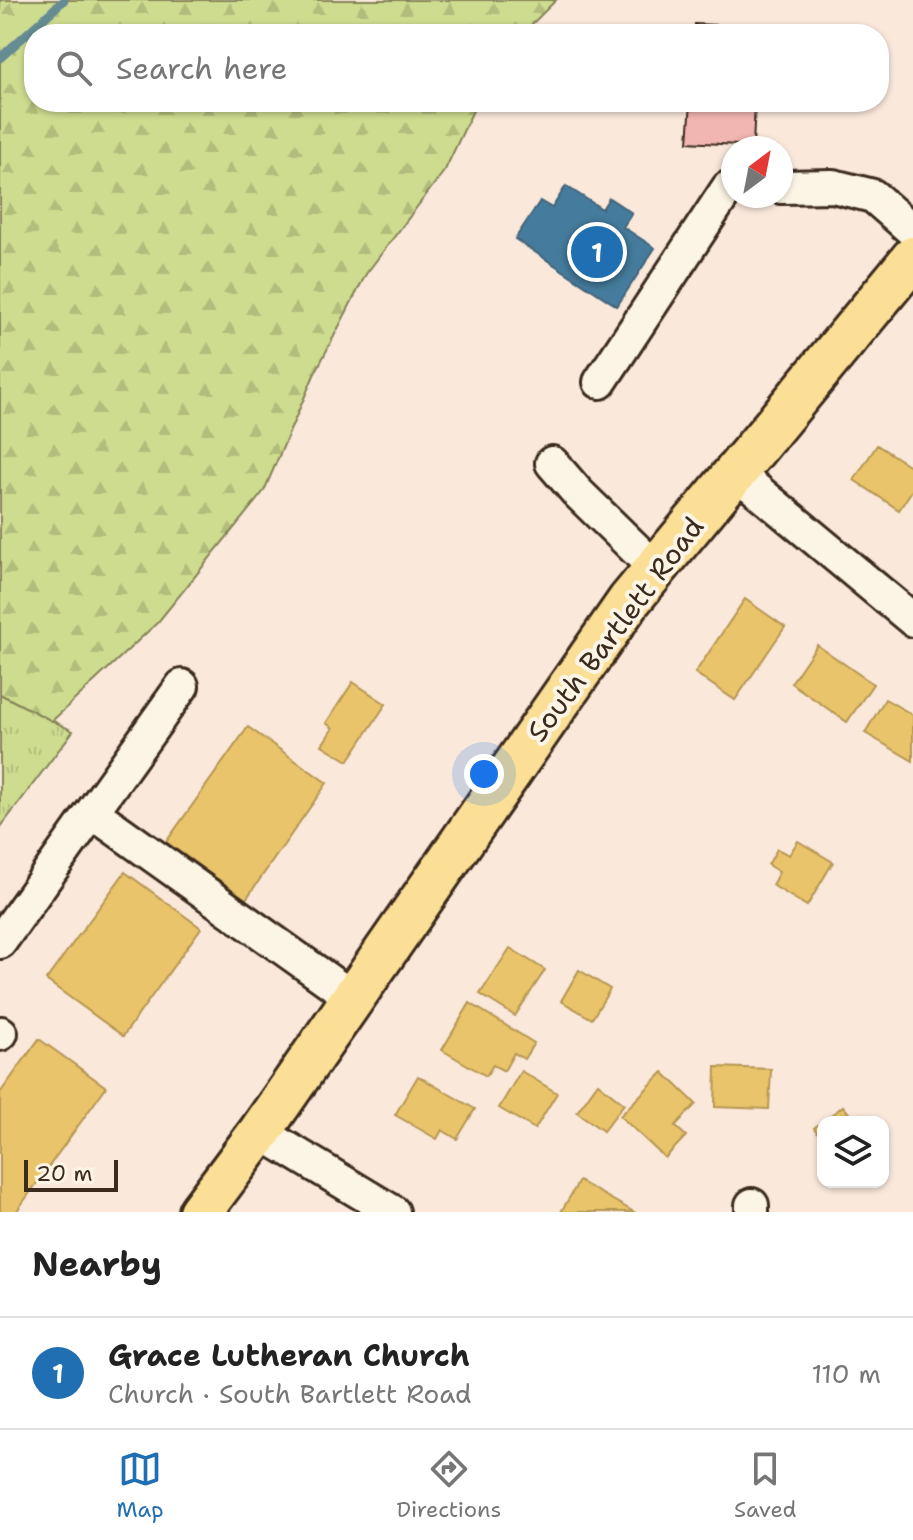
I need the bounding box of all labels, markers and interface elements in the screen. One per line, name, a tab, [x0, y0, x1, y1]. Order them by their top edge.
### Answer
search box	[24, 24, 889, 112]
icon: search	[52, 46, 96, 90]
text: Search here	[116, 48, 287, 89]
north arrow	[721, 136, 793, 208]
pin: 1	[571, 222, 623, 282]
street label: South Bartlett Road	[518, 509, 712, 749]
your location	[464, 754, 504, 794]
map controls	[817, 1116, 889, 1188]
button: layers	[817, 1116, 889, 1188]
scale bar	[24, 1156, 118, 1192]
text: 20 m	[36, 1159, 93, 1188]
text: Nearby	[32, 1241, 162, 1287]
text: Grace Lutheran Church	[108, 1335, 470, 1376]
text: 1	[52, 1356, 64, 1391]
text: 110 m	[811, 1356, 881, 1391]
text: Church · South Bartlett Road	[108, 1376, 472, 1411]
tab: Map	[116, 1447, 164, 1524]
tab: Directions	[396, 1447, 501, 1524]
tab: Saved	[734, 1447, 797, 1524]

